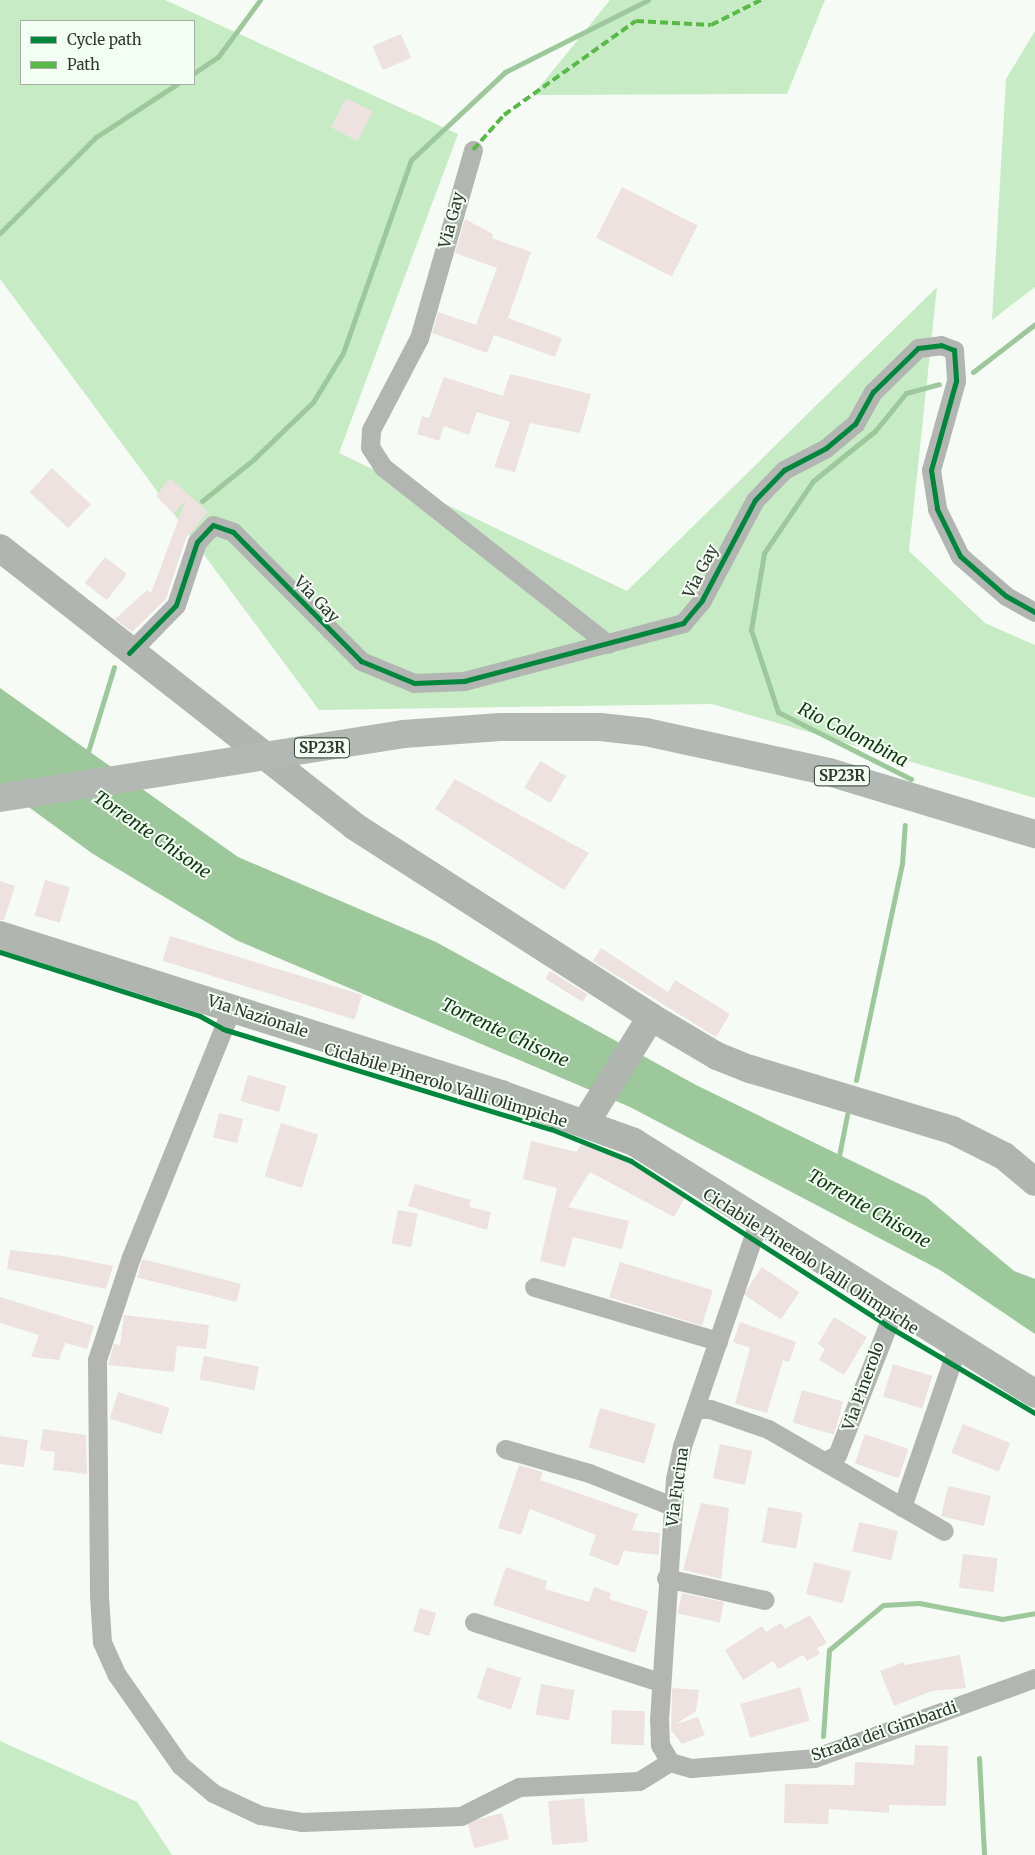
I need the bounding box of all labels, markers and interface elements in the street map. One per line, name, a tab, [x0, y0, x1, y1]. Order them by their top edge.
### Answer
legend	[20, 20, 195, 85]
text: Cycle path	[67, 30, 142, 49]
text: Path	[67, 55, 100, 74]
street label: Via Gay	[434, 190, 468, 250]
street label: Via Gay	[678, 541, 722, 601]
street label: Via Gay	[290, 572, 344, 626]
water label: Rio Colombina	[795, 698, 911, 772]
road number: SP23R	[293, 736, 351, 760]
road number: SP23R	[813, 764, 871, 788]
water label: Torrente Chisone	[89, 786, 215, 884]
street label: Via Nazionale	[205, 991, 311, 1041]
water label: Torrente Chisone	[438, 994, 572, 1072]
street label: Ciclabile Pinerolo Valli Olimpiche	[322, 1039, 570, 1131]
water label: Torrente Chisone	[804, 1165, 934, 1253]
street label: Ciclabile Pinerolo Valli Olimpiche	[700, 1184, 922, 1338]
street label: Via Pinerolo	[838, 1339, 888, 1433]
street label: Via Fucina	[662, 1446, 692, 1528]
street label: Strada dei Gimbardi	[809, 1697, 959, 1765]

